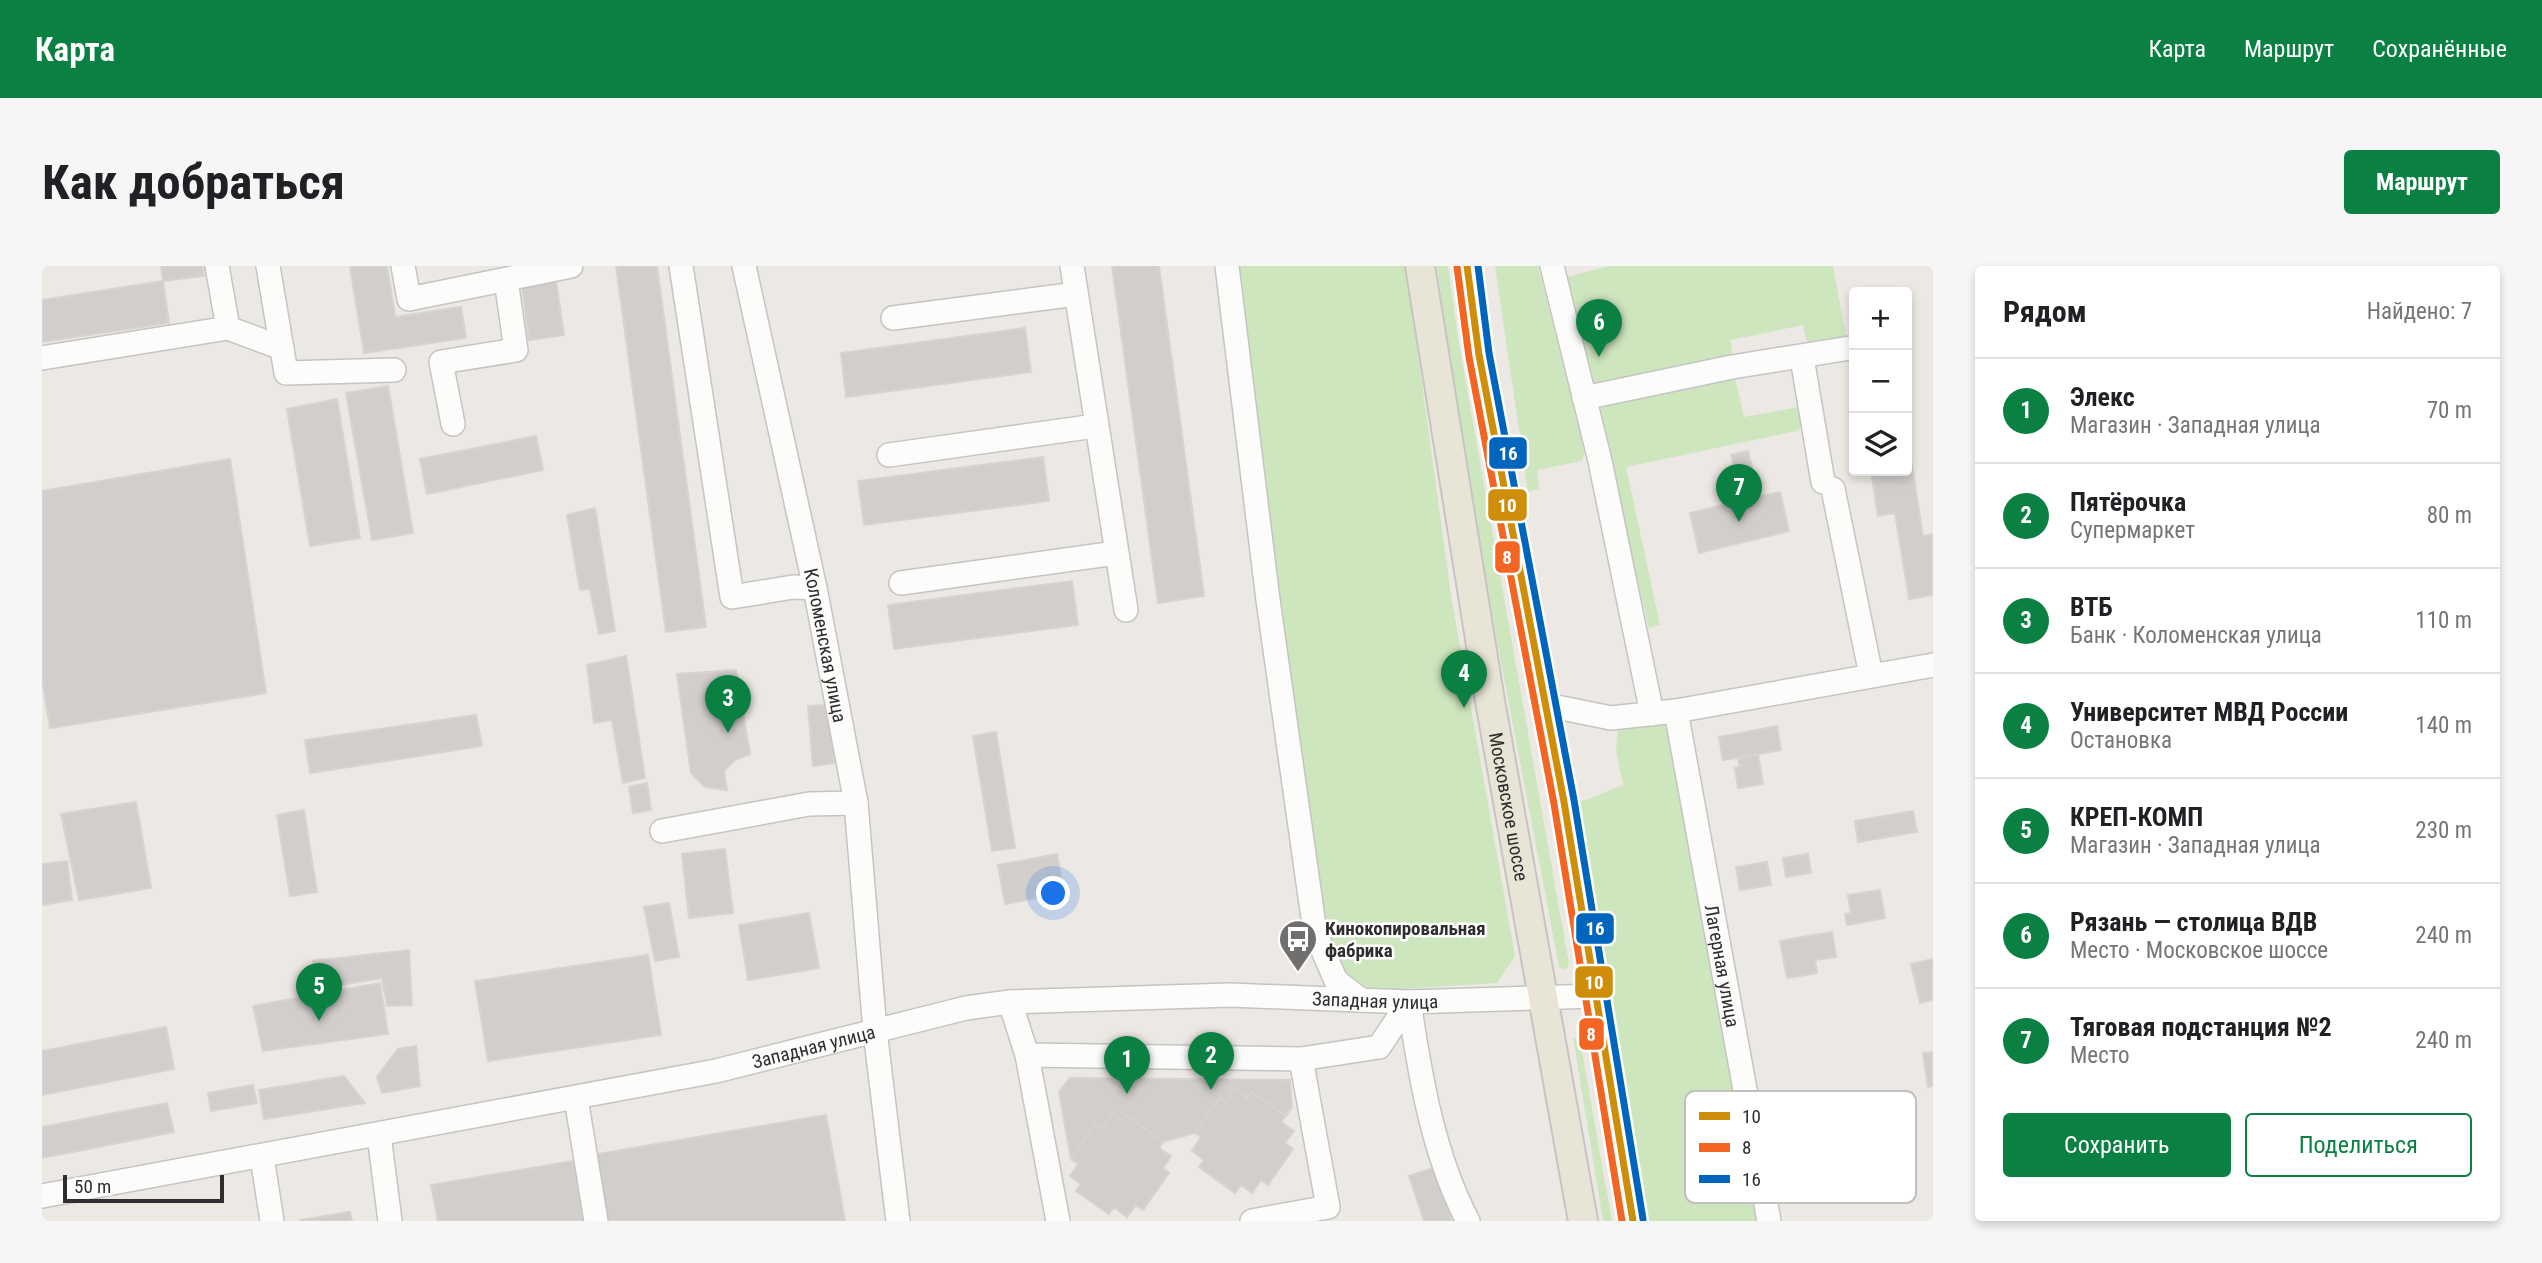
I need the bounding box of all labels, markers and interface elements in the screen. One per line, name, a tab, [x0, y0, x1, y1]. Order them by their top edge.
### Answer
text: Карта	[35, 30, 115, 69]
text: Карта	[2149, 35, 2206, 63]
text: Маршрут	[2244, 35, 2334, 63]
text: Сохранённые	[2372, 35, 2507, 63]
button: Маршрут	[2344, 150, 2500, 214]
text: Как добраться	[42, 154, 345, 211]
map controls	[1849, 287, 1912, 476]
button: +	[1849, 287, 1912, 350]
text: Рядом	[2003, 294, 2087, 329]
text: Найдено: 7	[2367, 298, 2472, 325]
pin: 6	[1576, 299, 1622, 357]
button: −	[1849, 350, 1912, 413]
text: Элекс	[2070, 382, 2135, 412]
text: 1	[2020, 397, 2032, 424]
text: 70 m	[2427, 397, 2472, 424]
text: Магазин · Западная улица	[2070, 412, 2321, 439]
button: layers	[1849, 413, 1912, 476]
line badge: 16	[1488, 436, 1528, 470]
text: 16	[1498, 442, 1518, 465]
pin: 7	[1716, 464, 1762, 522]
text: Пятёрочка	[2070, 487, 2186, 517]
line badge: 10	[1487, 488, 1528, 522]
text: 10	[1497, 494, 1517, 517]
text: 2	[2020, 502, 2032, 529]
text: 80 m	[2427, 502, 2472, 529]
text: Супермаркет	[2070, 517, 2195, 544]
line badge: 8	[1494, 540, 1521, 574]
text: 8	[1502, 546, 1512, 569]
street label: Коломенская улица	[799, 566, 852, 724]
text: ВТБ	[2070, 592, 2113, 622]
text: 3	[2020, 607, 2032, 634]
text: 110 m	[2415, 607, 2472, 634]
text: Банк · Коломенская улица	[2070, 622, 2322, 649]
pin: 4	[1441, 650, 1487, 708]
pin: 3	[705, 675, 751, 733]
text: Университет МВД России	[2070, 697, 2348, 727]
text: 4	[2020, 712, 2032, 739]
text: 140 m	[2415, 712, 2472, 739]
text: Остановка	[2070, 727, 2172, 754]
street label: Московское шоссе	[1484, 731, 1534, 883]
text: КРЕП-КОМП	[2070, 802, 2203, 832]
text: 5	[2020, 817, 2032, 844]
text: 230 m	[2415, 817, 2472, 844]
text: Магазин · Западная улица	[2070, 832, 2321, 859]
your location	[1036, 876, 1070, 910]
street label: Лагерная улица	[1700, 903, 1745, 1029]
text: Рязань — столица ВДВ	[2070, 907, 2317, 937]
line badge: 16	[1575, 912, 1615, 945]
place label: Кинокопировальная фабрика	[1325, 917, 1486, 962]
text: 16	[1585, 917, 1605, 940]
bus stop icon: Кинокопировальная фабрика	[1277, 918, 1319, 973]
text: 6	[2020, 922, 2032, 949]
text: 240 m	[2415, 922, 2472, 949]
text: Место · Московское шоссе	[2070, 937, 2328, 964]
pin: 5	[296, 963, 342, 1021]
line badge: 10	[1574, 965, 1614, 999]
text: 10	[1584, 971, 1604, 994]
street label: Западная улица	[1312, 987, 1439, 1014]
text: Тяговая подстанция №2	[2070, 1012, 2332, 1042]
line badge: 8	[1578, 1017, 1605, 1051]
street label: Западная улица	[749, 1020, 877, 1073]
text: 8	[1586, 1023, 1596, 1046]
text: 7	[2020, 1027, 2032, 1054]
text: 240 m	[2415, 1027, 2472, 1054]
pin: 2	[1188, 1032, 1234, 1090]
pin: 1	[1104, 1036, 1150, 1094]
text: Место	[2070, 1042, 2130, 1069]
legend	[1685, 1091, 1916, 1203]
text: 10	[1742, 1105, 1761, 1128]
button: Сохранить	[2003, 1113, 2231, 1177]
button: Поделиться	[2245, 1113, 2472, 1177]
text: 8	[1742, 1136, 1751, 1159]
text: 16	[1742, 1168, 1761, 1191]
scale bar	[63, 1172, 224, 1204]
text: 50 m	[74, 1175, 111, 1198]

